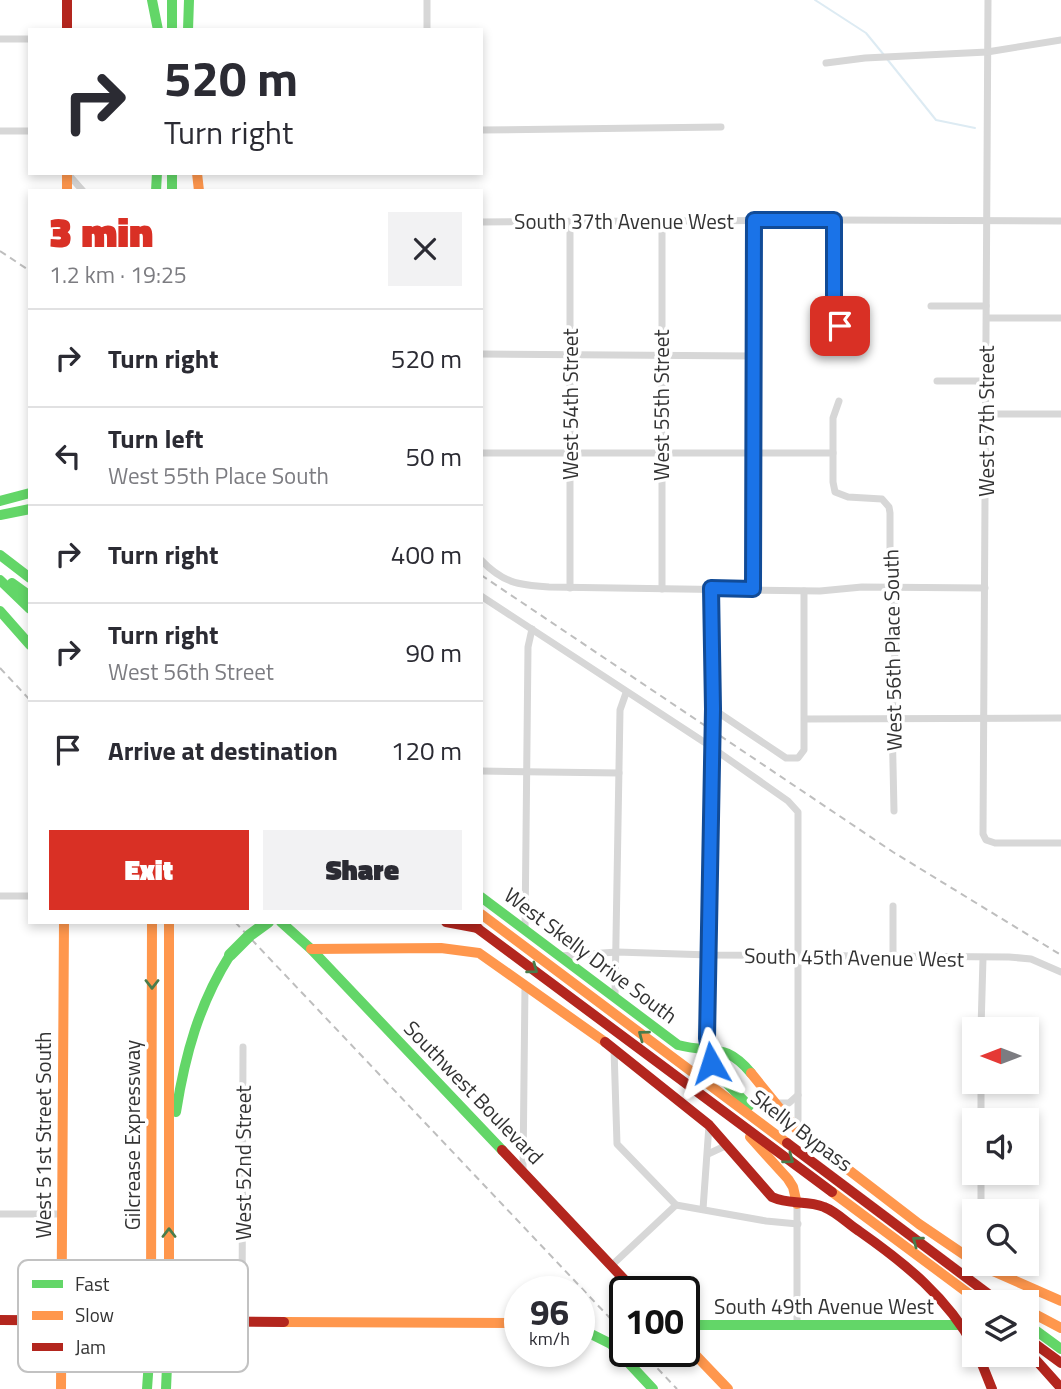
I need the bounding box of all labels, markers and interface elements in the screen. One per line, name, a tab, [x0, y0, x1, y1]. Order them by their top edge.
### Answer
text: 520 m	[164, 40, 298, 115]
icon: right	[49, 56, 140, 147]
text: Turn right	[164, 108, 293, 156]
text: 3 min	[49, 199, 153, 263]
street label: South 37th Avenue West	[514, 205, 735, 237]
button: close	[388, 212, 462, 286]
text: 1.2 km · 19:25	[49, 257, 187, 292]
pin	[810, 296, 870, 356]
icon: arrive	[821, 307, 859, 345]
street label: West 54th Street	[554, 328, 586, 480]
street label: West 55th Street	[645, 329, 677, 481]
icon: right	[49, 339, 87, 377]
text: Turn right	[108, 339, 219, 378]
text: 520 m	[391, 339, 462, 378]
street label: West 57th Street	[970, 345, 1002, 497]
text: Turn left	[108, 419, 203, 458]
icon: left	[49, 437, 87, 475]
text: 50 m	[405, 437, 462, 476]
text: West 55th Place South	[108, 458, 329, 493]
icon: right	[49, 535, 87, 573]
text: Turn right	[108, 535, 219, 574]
text: 400 m	[391, 535, 462, 574]
street label: West 56th Place South	[874, 549, 910, 751]
text: Turn right	[108, 615, 219, 654]
icon: right	[49, 633, 87, 671]
text: 90 m	[405, 633, 462, 672]
text: West 56th Street	[108, 654, 274, 689]
icon: arrive	[49, 731, 87, 769]
text: Arrive at destination	[108, 731, 338, 770]
text: 120 m	[391, 731, 462, 770]
button: Exit	[49, 830, 249, 910]
button: Share	[263, 830, 462, 910]
street label: West Skelly Drive South	[498, 879, 684, 1031]
street label: South 45th Avenue West	[744, 939, 965, 975]
one-way arrow	[525, 960, 538, 973]
one-way arrow	[144, 979, 160, 990]
street label: Southwest Boulevard	[397, 1013, 551, 1171]
north arrow	[962, 1017, 1040, 1094]
map controls	[962, 1017, 1039, 1367]
position arrow	[674, 1026, 748, 1100]
one-way arrow	[638, 1031, 651, 1043]
street label: West 51st Street South	[27, 1032, 59, 1238]
street label: Gilcrease Expressway	[116, 1040, 148, 1230]
street label: Skelly Bypass	[744, 1081, 860, 1179]
street label: West 52nd Street	[227, 1085, 259, 1241]
button: sound	[962, 1108, 1039, 1185]
one-way arrow	[781, 1151, 793, 1164]
button: search	[962, 1199, 1039, 1276]
one-way arrow	[161, 1228, 177, 1238]
one-way arrow	[913, 1236, 925, 1249]
legend	[18, 1260, 248, 1372]
text: Fast	[75, 1269, 110, 1298]
speed limit sign: 100	[609, 1276, 700, 1367]
text: 96	[530, 1285, 569, 1339]
street label: South 49th Avenue West	[714, 1290, 935, 1322]
button: layers	[962, 1290, 1039, 1367]
text: Slow	[75, 1300, 114, 1329]
text: km/h	[529, 1325, 570, 1352]
text: Jam	[75, 1332, 106, 1361]

